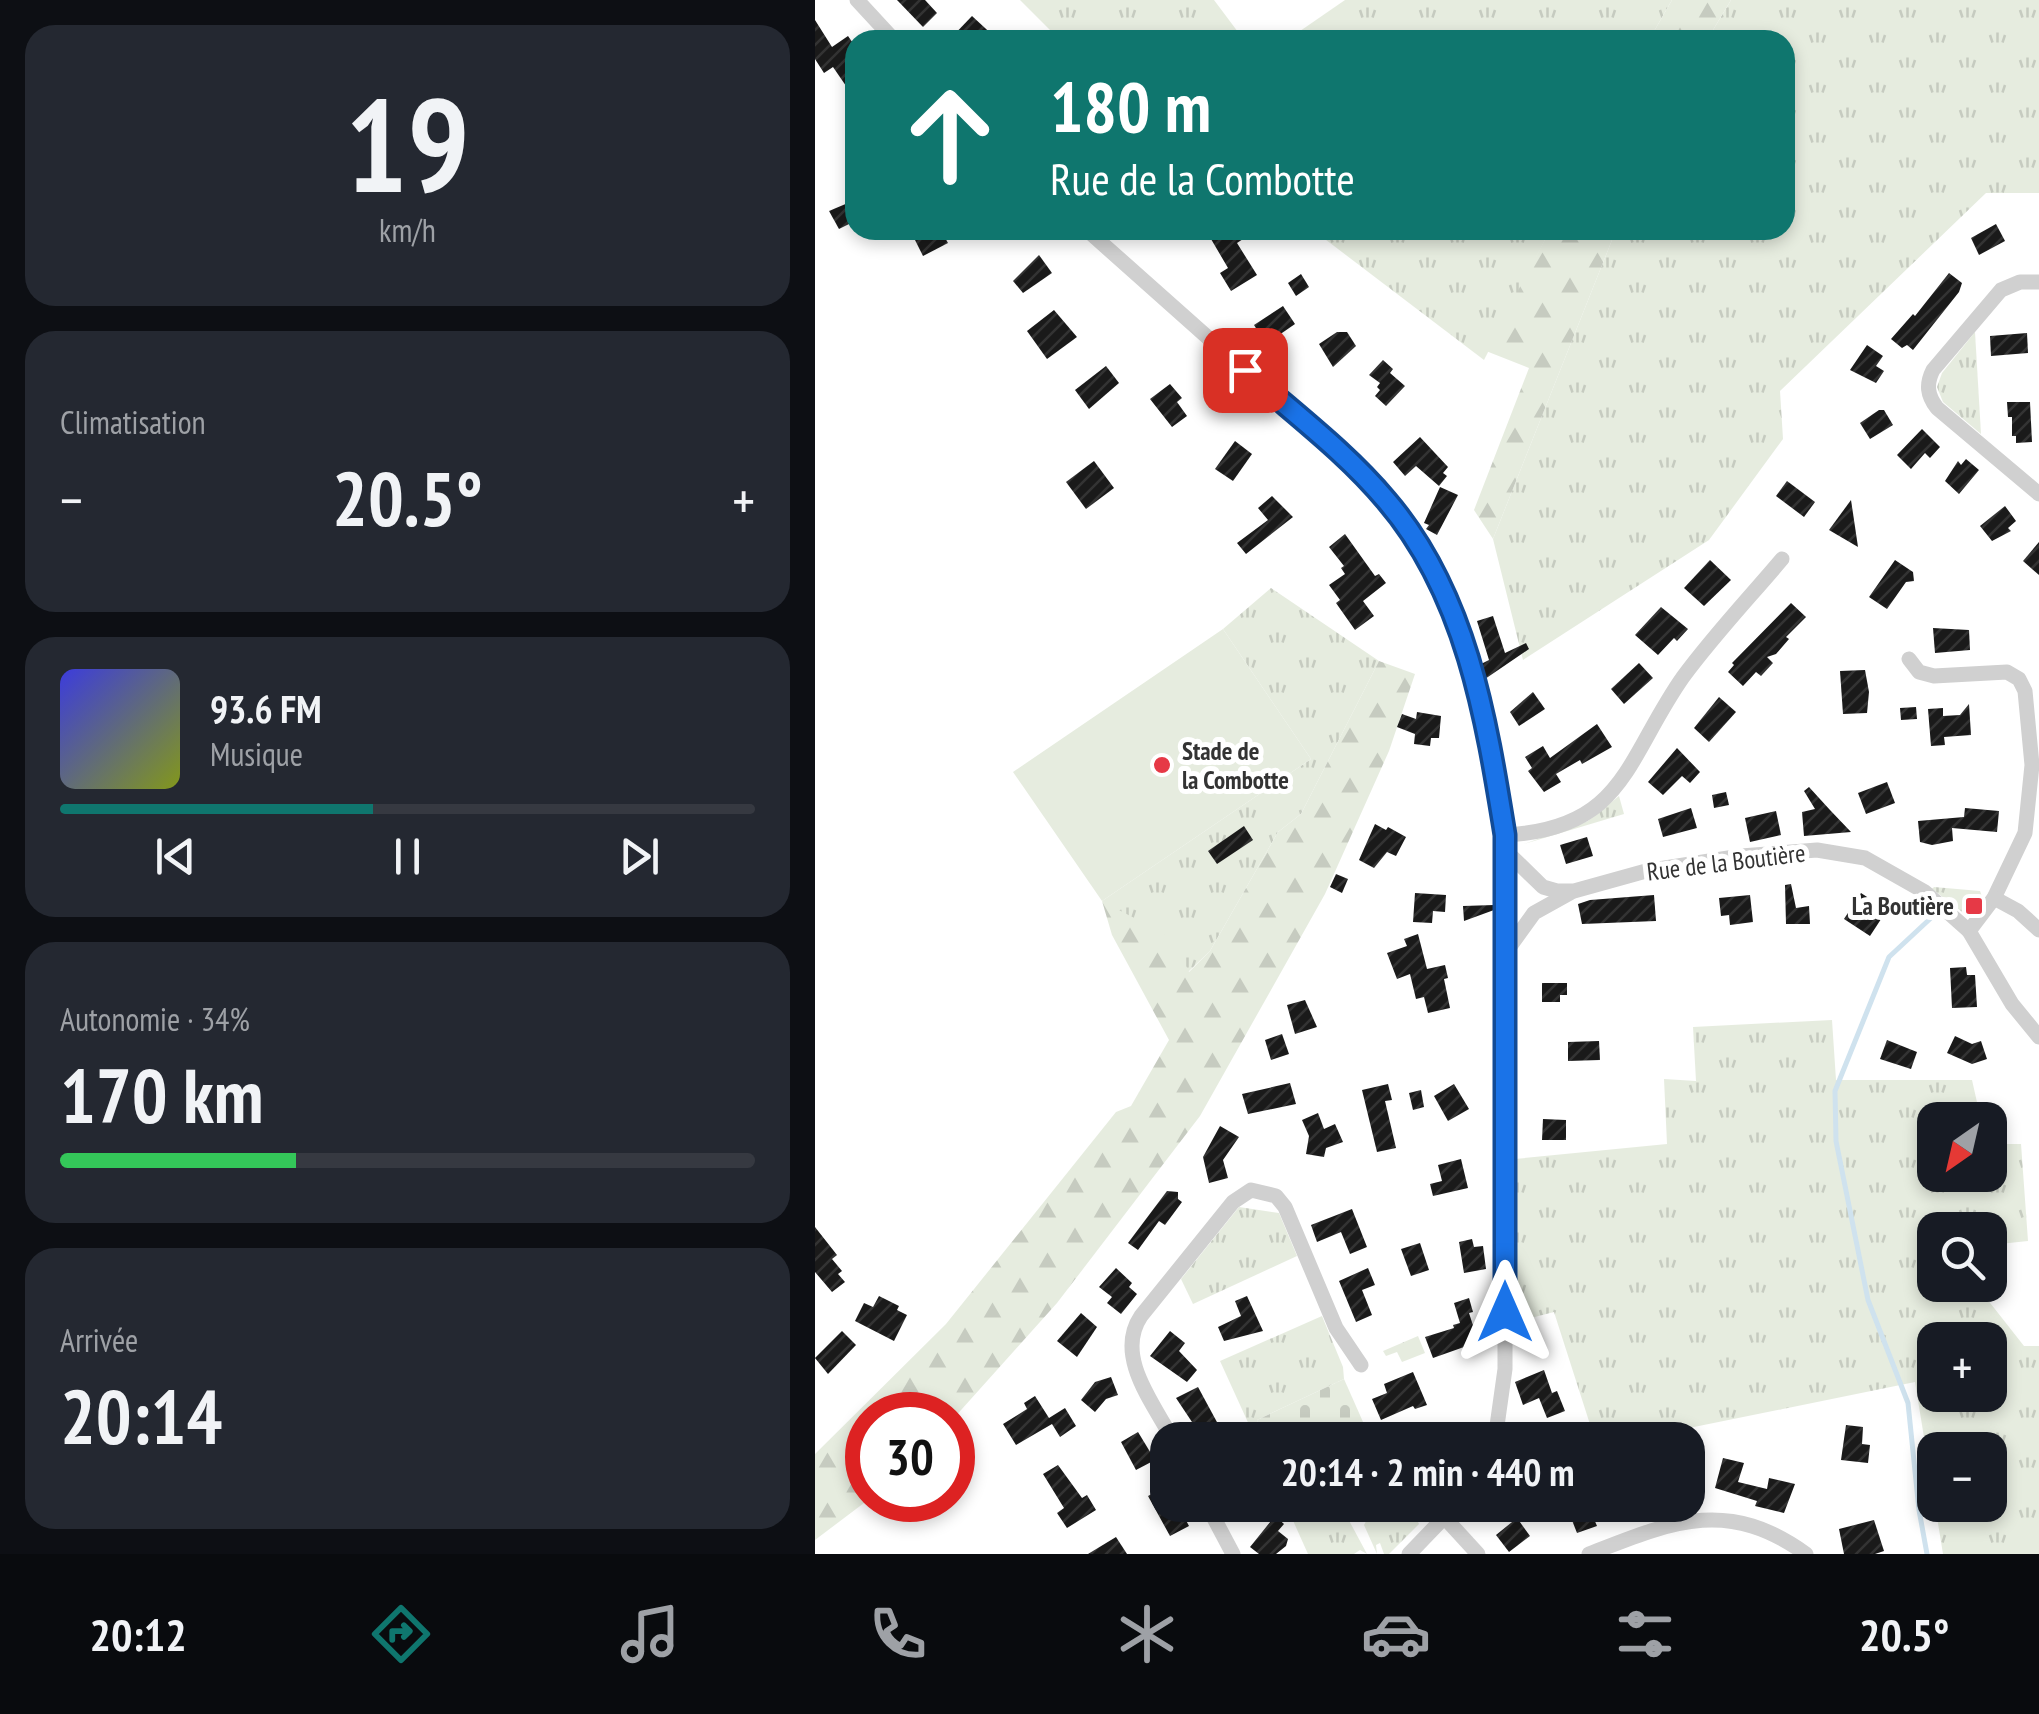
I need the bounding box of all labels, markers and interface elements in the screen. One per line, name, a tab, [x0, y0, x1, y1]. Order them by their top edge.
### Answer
text: 19	[345, 60, 470, 228]
text: 180 m	[1050, 61, 1211, 151]
icon: ahead	[885, 70, 1015, 200]
text: Rue de la Combotte	[1050, 149, 1355, 207]
text: km/h	[379, 209, 436, 251]
pin	[1203, 328, 1288, 413]
icon: arrive	[1218, 343, 1273, 398]
text: Climatisation	[60, 401, 206, 443]
text: 20.5°	[332, 450, 483, 547]
text: −	[60, 464, 83, 535]
text: +	[732, 464, 755, 535]
text: 93.6 FM	[210, 684, 322, 733]
text: Musique	[210, 733, 303, 775]
place label: Stade de la Combotte	[1182, 735, 1289, 796]
marker: Stade de la Combotte	[1151, 754, 1173, 776]
icon: previous	[148, 829, 203, 884]
icon: pause	[380, 829, 435, 884]
icon: next	[612, 829, 667, 884]
street label: Rue de la Boutière	[1645, 836, 1807, 888]
place label: La Boutière	[1852, 890, 1954, 922]
marker: La Boutière	[1963, 895, 1985, 917]
text: Autonomie · 34%	[60, 998, 250, 1040]
text: 170 km	[60, 1047, 264, 1144]
north arrow	[1917, 1102, 2007, 1192]
map controls	[1917, 1102, 2007, 1522]
button: search	[1917, 1212, 2007, 1302]
position arrow	[1453, 1260, 1557, 1364]
text: Arrivée	[60, 1319, 138, 1361]
button: +	[1917, 1322, 2007, 1412]
text: 20:14	[60, 1368, 222, 1465]
speed limit sign: 30	[845, 1392, 975, 1522]
button: −	[1917, 1432, 2007, 1522]
text: 20:14 · 2 min · 440 m	[1281, 1447, 1574, 1496]
icon: directions	[366, 1599, 436, 1669]
icon: music	[615, 1599, 685, 1669]
icon: phone	[863, 1599, 933, 1669]
icon: climate	[1112, 1599, 1182, 1669]
icon: car	[1361, 1599, 1431, 1669]
icon: filters	[1610, 1599, 1680, 1669]
text: 20:12	[89, 1605, 187, 1663]
text: 20.5°	[1859, 1605, 1949, 1663]

